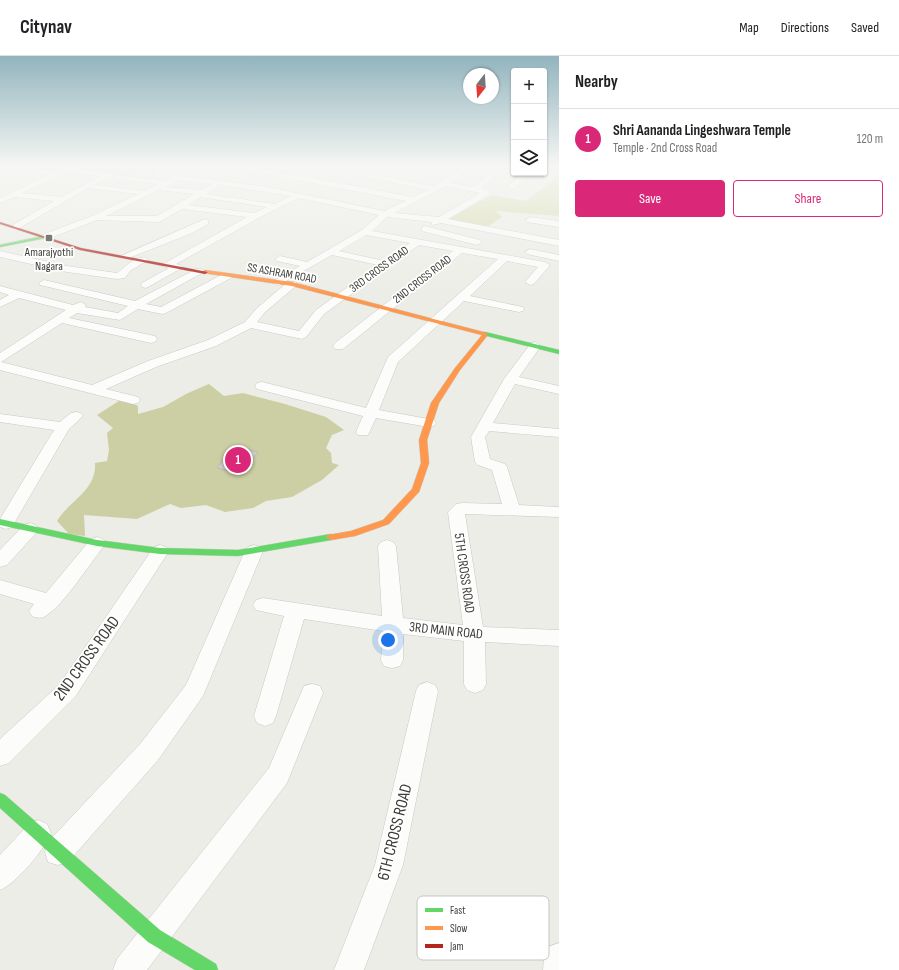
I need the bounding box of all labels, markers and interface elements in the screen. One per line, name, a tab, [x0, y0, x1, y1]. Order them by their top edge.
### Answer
text: Citynav	[20, 16, 72, 39]
text: Map	[739, 19, 759, 36]
text: Directions	[781, 19, 829, 36]
text: Saved	[851, 19, 879, 36]
north arrow	[463, 68, 499, 104]
map controls	[511, 68, 547, 176]
button: +	[511, 68, 547, 104]
text: Nearby	[575, 72, 618, 92]
button: −	[511, 104, 547, 140]
text: Shri Aananda Lingeshwara Temple	[613, 121, 791, 140]
text: 1	[585, 131, 591, 147]
text: 120 m	[857, 131, 883, 147]
button: layers	[511, 140, 547, 176]
text: Temple · 2nd Cross Road	[613, 140, 717, 156]
button: Save	[575, 180, 725, 217]
button: Share	[733, 180, 883, 217]
marker: Amarajyothi Nagara	[44, 233, 54, 243]
street label: 3RD CROSS ROAD	[347, 243, 412, 296]
place label: Amarajyothi Nagara	[24, 245, 73, 274]
street label: 2ND CROSS ROAD	[390, 252, 455, 307]
street label: SS ASHRAM ROAD	[246, 260, 318, 287]
pin: 1	[225, 445, 251, 475]
street label: 5TH CROSS ROAD	[450, 532, 479, 614]
street label: 2ND CROSS ROAD	[49, 612, 124, 705]
street label: 3RD MAIN ROAD	[408, 618, 484, 643]
your location	[378, 630, 398, 650]
street label: 6TH CROSS ROAD	[373, 782, 417, 882]
legend	[417, 896, 549, 960]
text: Fast	[450, 904, 466, 917]
text: Slow	[450, 922, 467, 935]
text: Jam	[449, 940, 464, 953]

